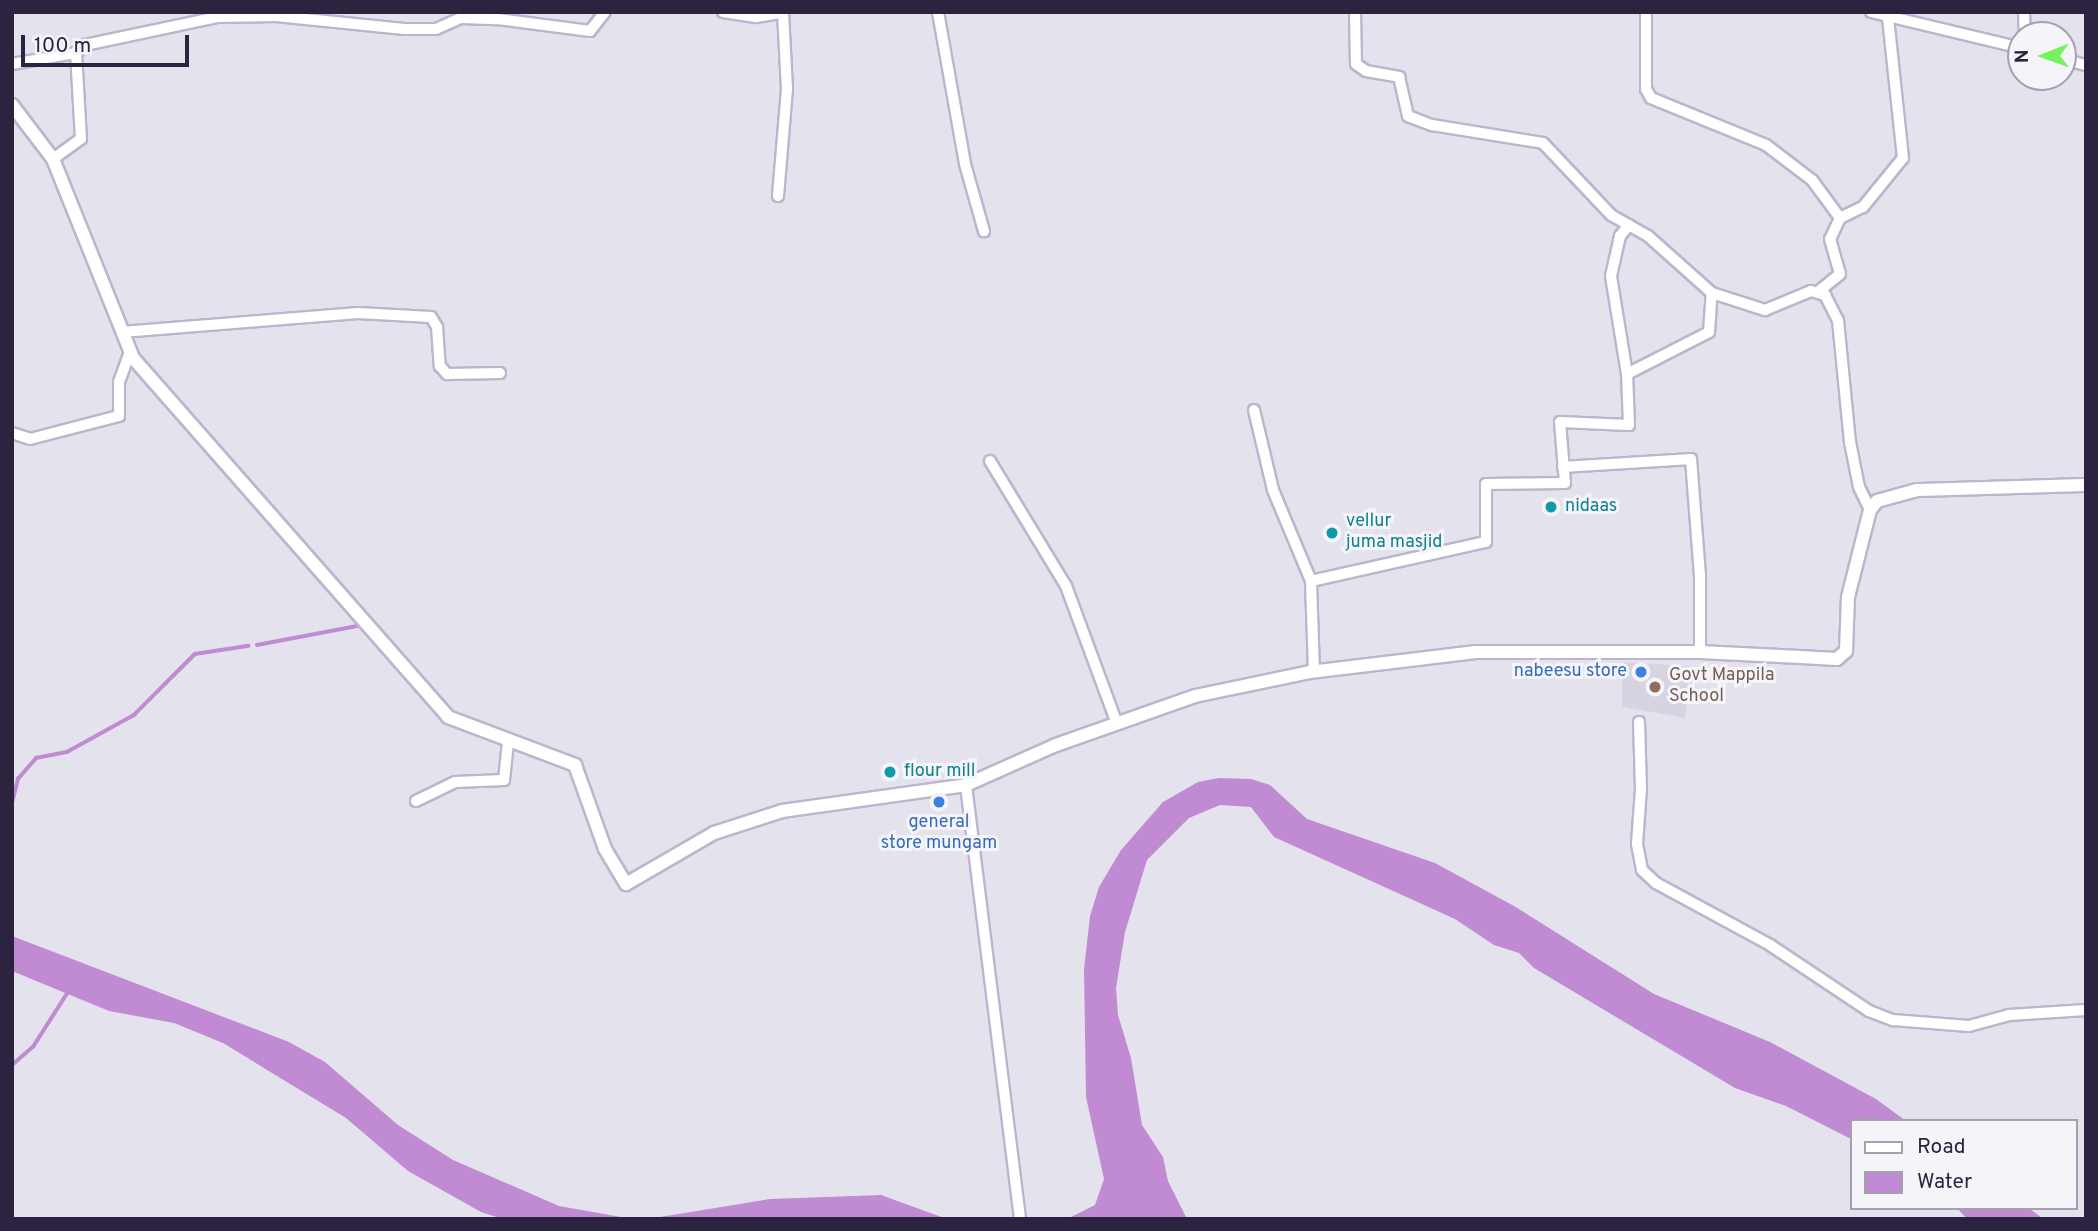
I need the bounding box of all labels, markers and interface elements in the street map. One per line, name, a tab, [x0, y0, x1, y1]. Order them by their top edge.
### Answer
scale bar	[24, 21, 192, 65]
north arrow	[2007, 21, 2077, 91]
text: 100 m	[34, 33, 91, 60]
text: N	[2011, 49, 2035, 63]
place label: nidaas	[1565, 496, 1617, 518]
marker: nidaas	[1543, 499, 1559, 515]
place label: vellur juma masjid	[1346, 512, 1442, 554]
marker: vellur juma masjid	[1324, 525, 1340, 541]
place label: nabeesu store	[1514, 661, 1627, 683]
marker: nabeesu store	[1633, 664, 1649, 680]
place label: Govt Mappila School	[1669, 666, 1774, 708]
marker: Govt Mappila School	[1647, 679, 1663, 695]
place label: flour mill	[904, 761, 975, 783]
marker: flour mill	[882, 764, 898, 780]
marker: general store mungam	[931, 794, 947, 810]
place label: general store mungam	[881, 813, 997, 856]
legend	[1850, 1119, 2077, 1210]
text: Road	[1917, 1134, 1966, 1161]
text: Water	[1917, 1169, 1972, 1196]

